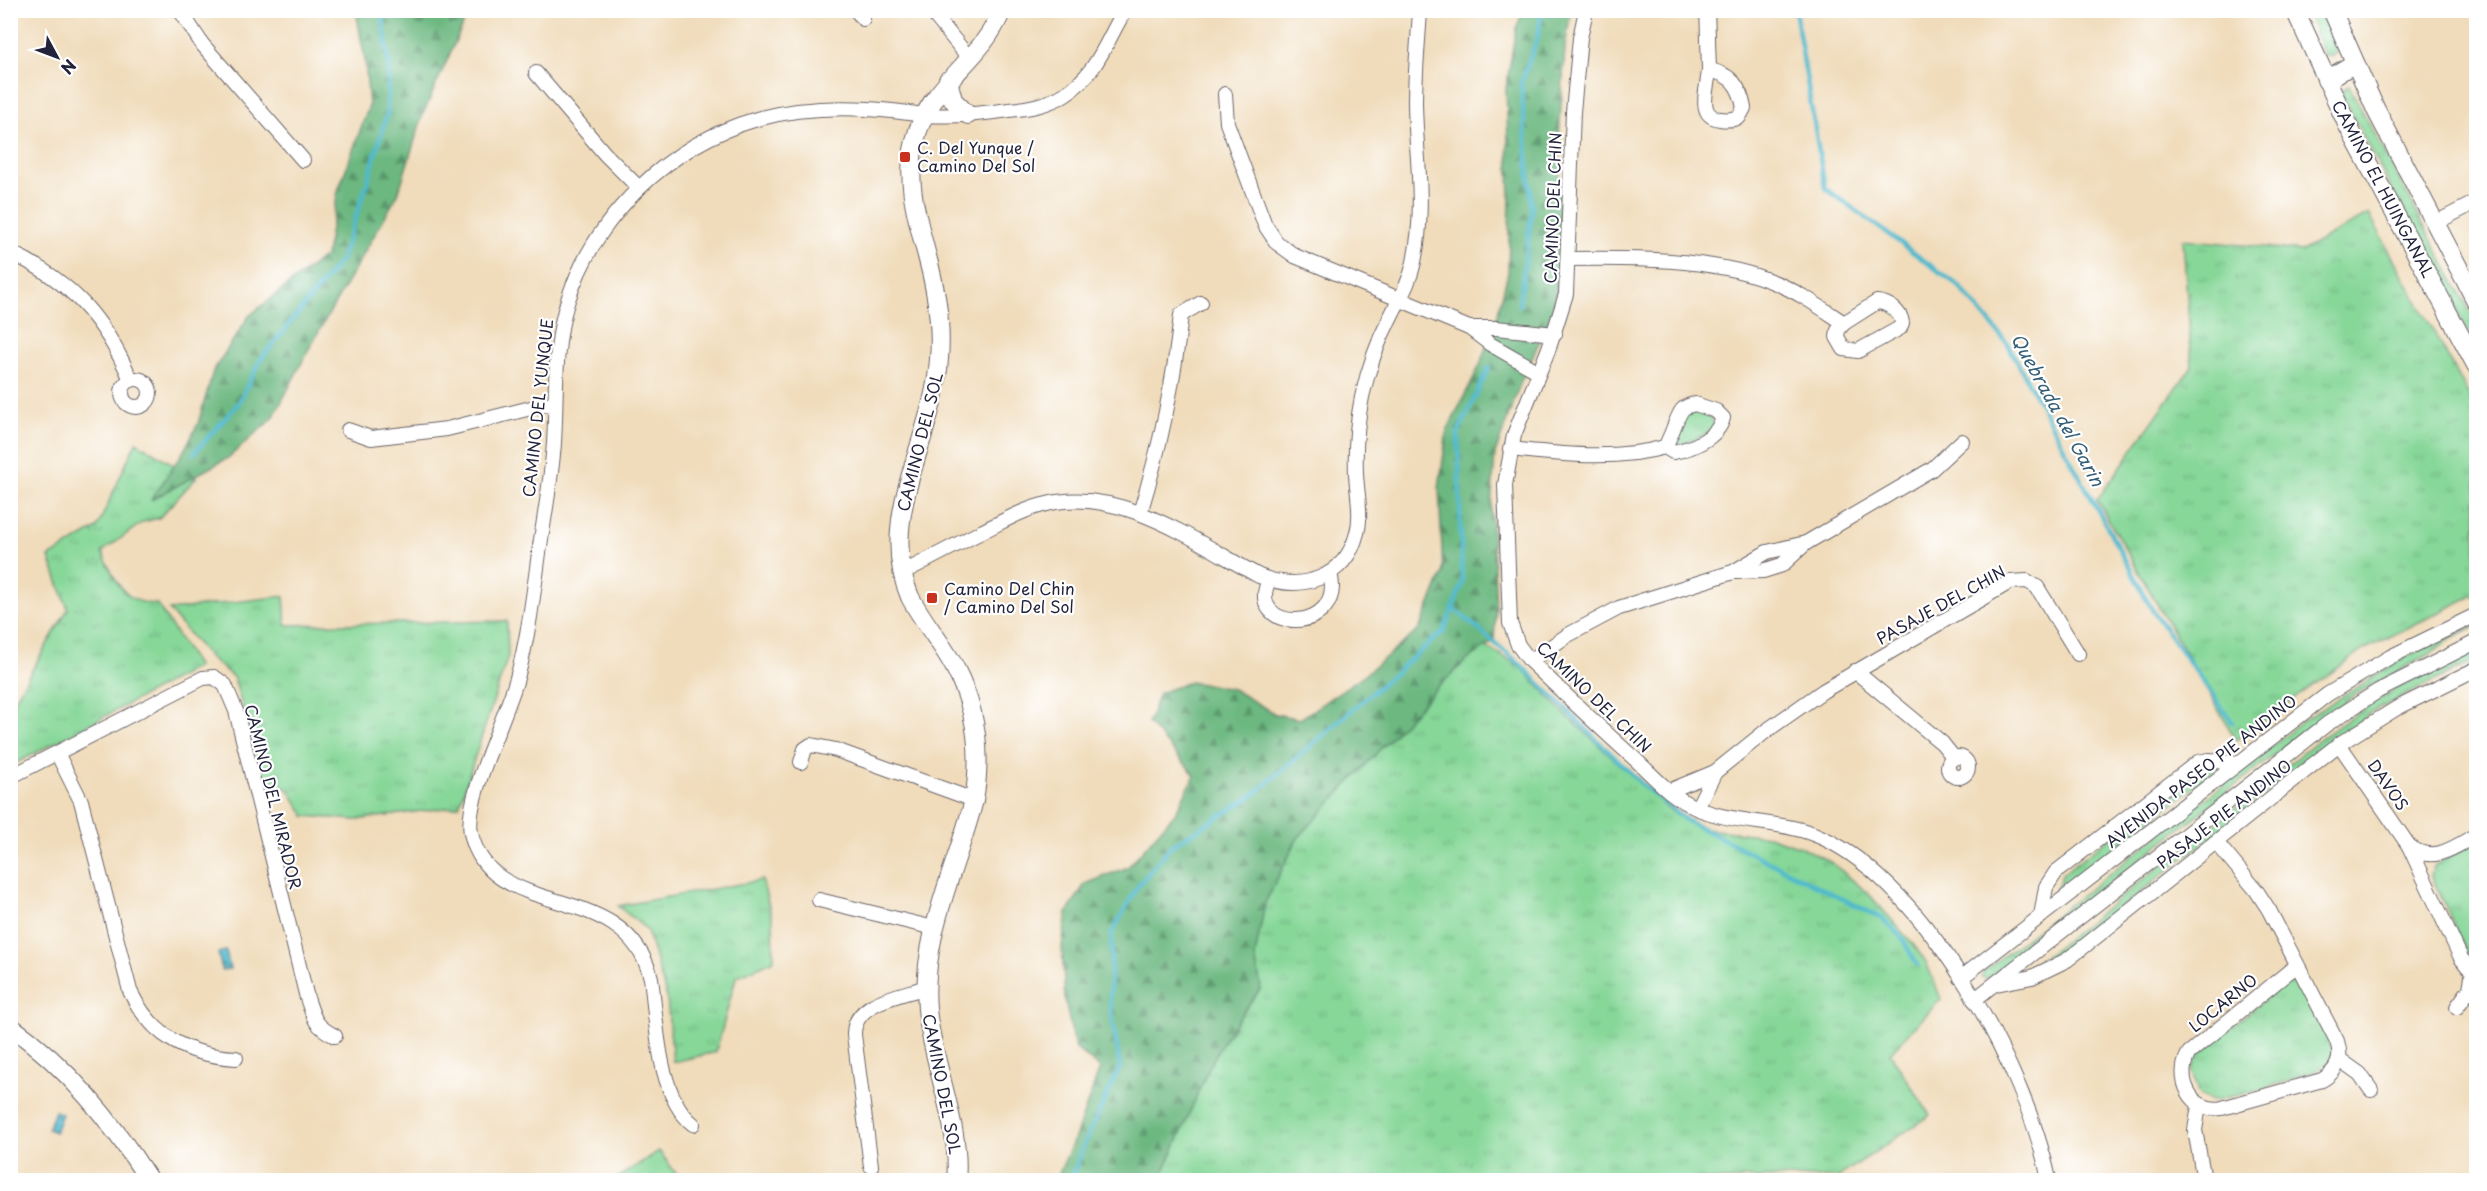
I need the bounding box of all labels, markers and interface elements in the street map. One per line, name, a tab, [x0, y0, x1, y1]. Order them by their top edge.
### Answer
north arrow	[27, 27, 87, 87]
text: N	[56, 55, 82, 80]
street label: CAMINO EL HUINGANAL	[2327, 96, 2441, 282]
street label: CAMINO DEL CHIN	[1537, 132, 1567, 284]
place label: C. Del Yunque / Camino Del Sol	[917, 135, 1035, 177]
marker: C. Del Yunque / Camino Del Sol	[898, 150, 912, 164]
street label: CAMINO DEL YUNQUE	[516, 318, 558, 498]
water label: Quebrada del Garin	[2005, 328, 2112, 492]
street label: CAMINO DEL SOL	[890, 370, 948, 514]
street label: PASAJE DEL CHIN	[1872, 559, 2009, 650]
place label: Camino Del Chin / Camino Del Sol	[944, 576, 1075, 618]
marker: Camino Del Chin / Camino Del Sol	[925, 591, 939, 605]
street label: CAMINO DEL CHIN	[1532, 635, 1657, 758]
street label: AVENIDA PASEO PIE ANDINO	[2100, 688, 2301, 852]
street label: CAMINO DEL MIRADOR	[239, 702, 309, 892]
street label: PASAJE PIE ANDINO	[2151, 753, 2296, 874]
street label: DAVOS	[2363, 754, 2415, 815]
street label: LOCARNO	[2183, 967, 2262, 1037]
street label: CAMINO DEL SOL	[918, 1012, 968, 1156]

